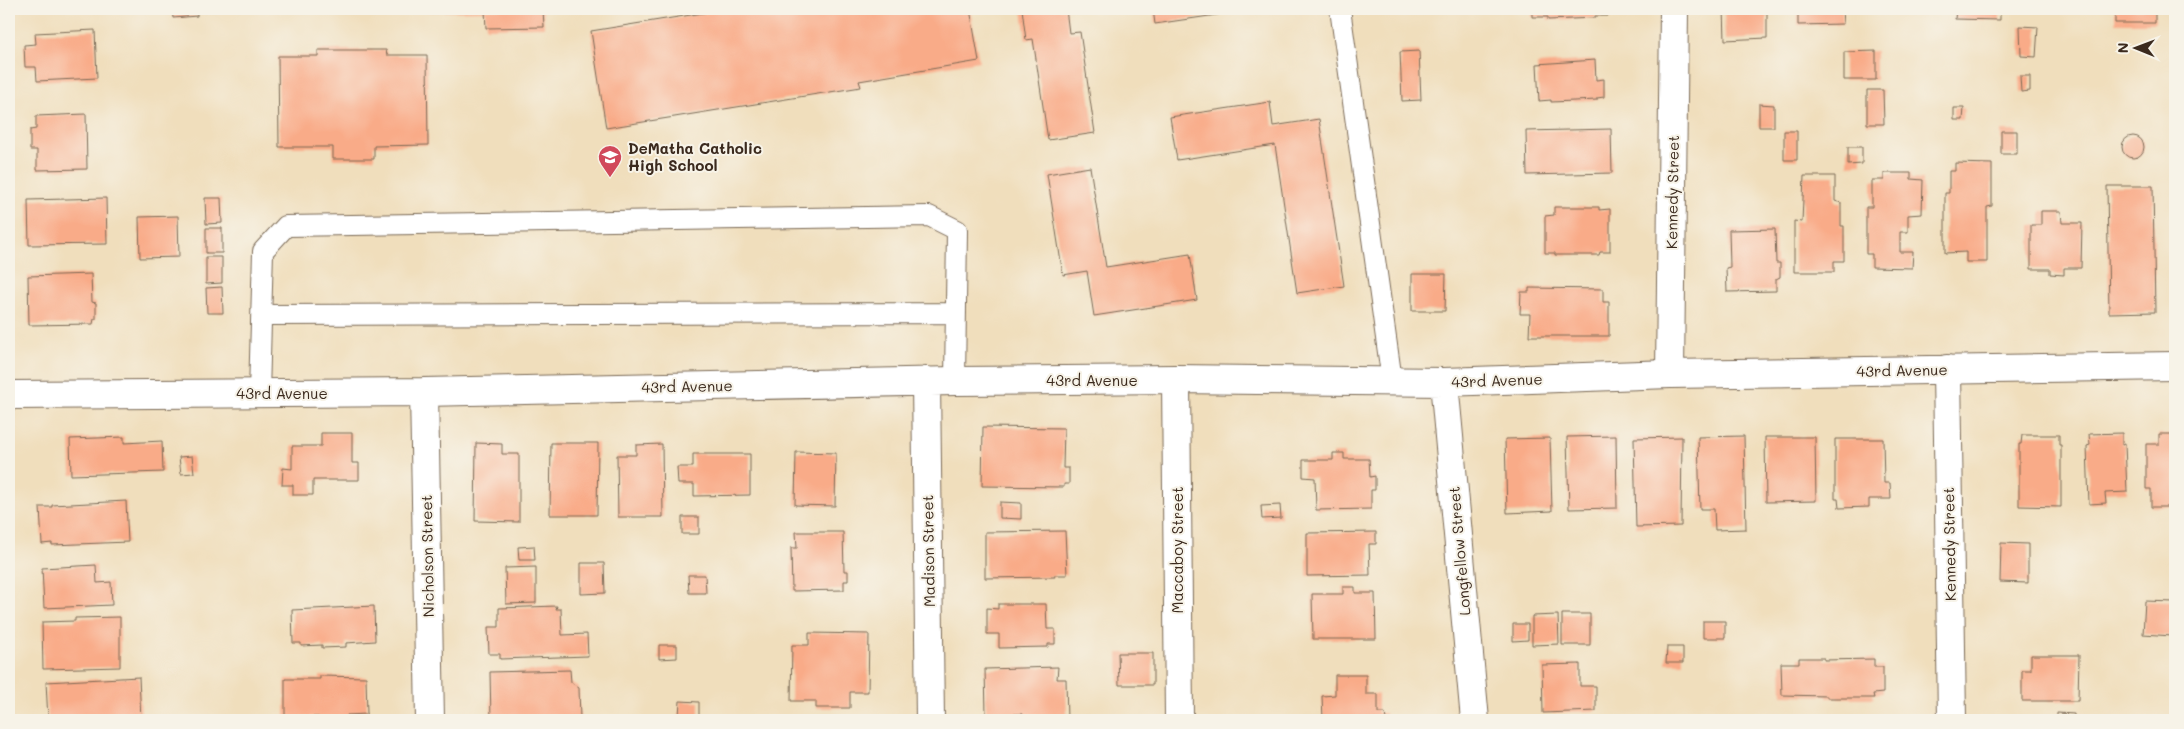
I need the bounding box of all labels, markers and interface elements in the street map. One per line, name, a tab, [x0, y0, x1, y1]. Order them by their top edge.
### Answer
north arrow	[2112, 22, 2162, 72]
text: N	[2113, 42, 2132, 53]
street label: Kennedy Street	[1661, 135, 1683, 249]
place label: DeMatha Catholic High School	[628, 138, 762, 175]
school or university icon: DeMatha Catholic High School	[597, 144, 623, 178]
street label: 43rd Avenue	[1856, 359, 1948, 381]
street label: 43rd Avenue	[1451, 368, 1543, 392]
street label: 43rd Avenue	[1046, 370, 1138, 390]
street label: 43rd Avenue	[641, 375, 733, 397]
street label: 43rd Avenue	[236, 383, 328, 403]
street label: Maccaboy Street	[1167, 486, 1187, 614]
street label: Longfellow Street	[1443, 486, 1475, 616]
street label: Kennedy Street	[1938, 487, 1960, 601]
street label: Nicholson Street	[416, 495, 438, 617]
street label: Madison Street	[917, 495, 939, 607]

